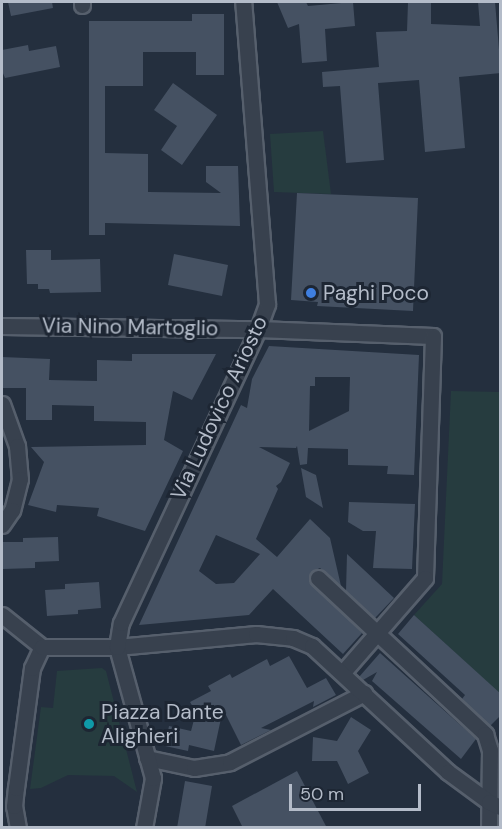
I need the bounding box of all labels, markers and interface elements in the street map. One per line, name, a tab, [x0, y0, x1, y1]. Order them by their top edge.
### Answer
place label: Paghi Poco	[323, 280, 429, 306]
marker: Paghi Poco	[304, 286, 318, 300]
street label: Via Ludovico Ariosto	[165, 312, 273, 504]
street label: Via Nino Martoglio	[42, 313, 218, 341]
place label: Piazza Dante Alighieri	[101, 699, 224, 749]
marker: Piazza Dante Alighieri	[82, 717, 96, 731]
scale bar	[292, 772, 424, 810]
text: 50 m	[300, 782, 344, 806]

